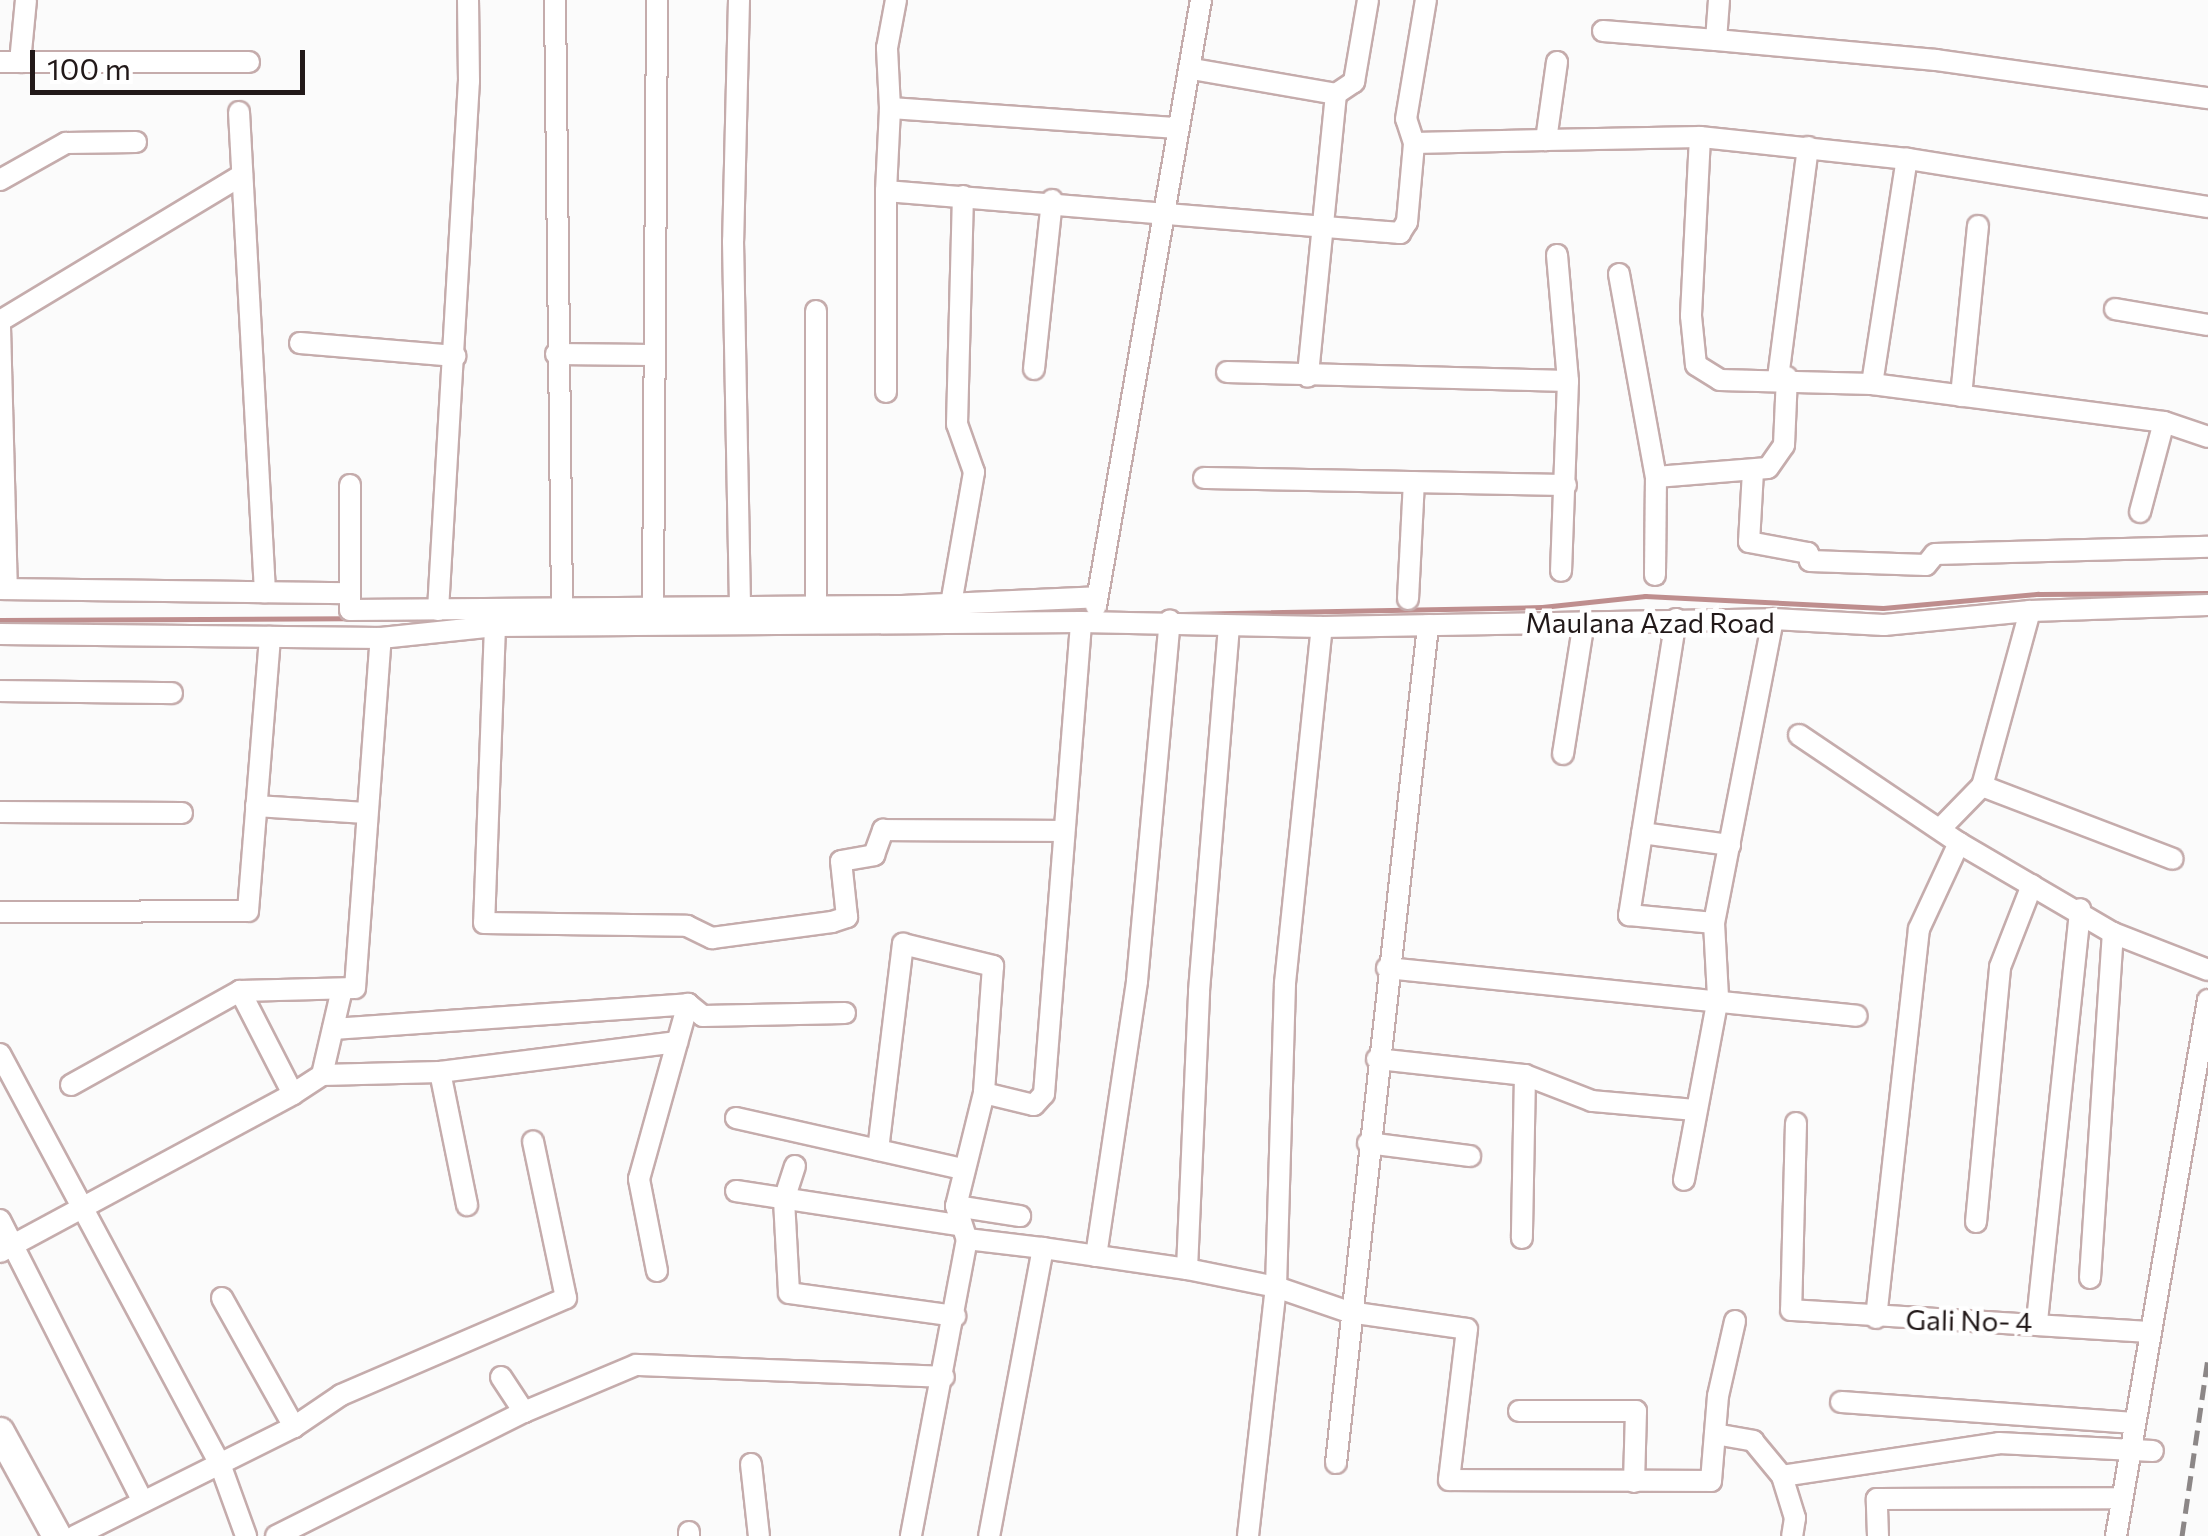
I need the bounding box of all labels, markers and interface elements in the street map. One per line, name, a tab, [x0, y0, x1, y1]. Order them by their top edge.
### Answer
scale bar	[35, 30, 310, 92]
text: 100 m	[47, 49, 131, 86]
street label: Maulana Azad Road	[1525, 605, 1775, 639]
street label: Gali No- 4	[1905, 1302, 2033, 1338]

